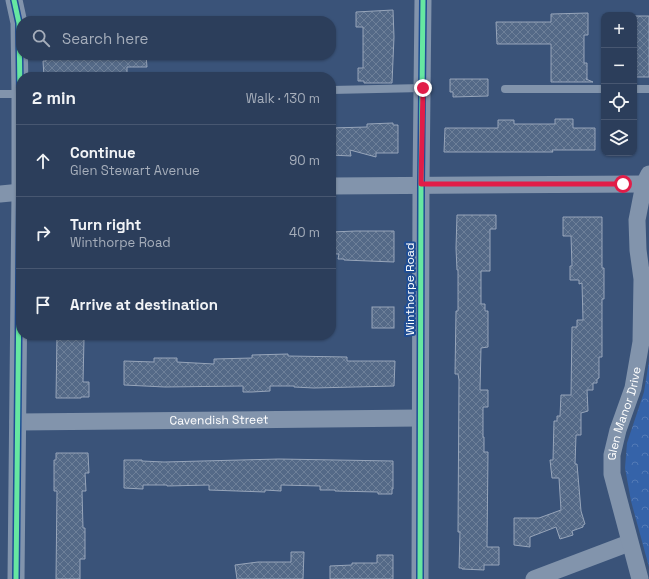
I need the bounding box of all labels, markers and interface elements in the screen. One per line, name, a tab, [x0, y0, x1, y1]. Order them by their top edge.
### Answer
map controls	[601, 12, 637, 156]
button: +	[601, 12, 637, 48]
search box	[16, 16, 336, 60]
icon: search	[30, 27, 52, 49]
text: Search here	[62, 29, 148, 48]
button: −	[601, 48, 637, 84]
route end	[414, 79, 432, 97]
button: locate	[601, 84, 637, 120]
text: 2 min	[32, 87, 76, 109]
text: Walk · 130 m	[246, 90, 320, 107]
button: layers	[601, 120, 637, 156]
text: Continue	[70, 143, 136, 162]
icon: ahead	[32, 150, 54, 172]
text: 90 m	[289, 152, 320, 169]
text: Glen Stewart Avenue	[70, 162, 200, 179]
route start	[614, 175, 632, 193]
text: Turn right	[70, 215, 141, 234]
icon: right	[32, 222, 54, 244]
text: 40 m	[289, 224, 320, 241]
text: Winthorpe Road	[70, 234, 171, 251]
street label: Winthorpe Road	[402, 243, 418, 335]
icon: arrive	[32, 294, 54, 316]
text: Arrive at destination	[70, 295, 218, 314]
street label: Glen Manor Drive	[604, 365, 645, 460]
street label: Cavendish Street	[169, 412, 269, 428]

